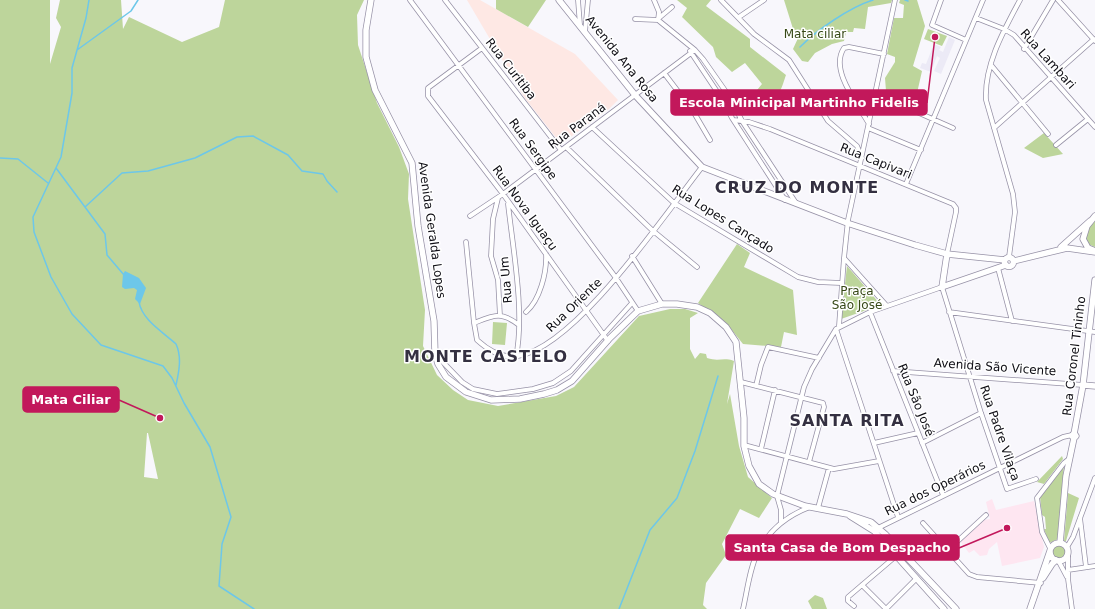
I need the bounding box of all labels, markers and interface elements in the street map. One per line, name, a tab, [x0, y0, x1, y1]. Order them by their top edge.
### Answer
street label: Avenida Ana Rosa	[583, 13, 661, 105]
street label: Rua Lambari	[1018, 26, 1078, 92]
park label: Mata ciliar	[784, 27, 846, 41]
street label: Rua Curitiba	[483, 36, 539, 102]
callout: Escola Minicipal Martinho Fidelis	[671, 90, 927, 115]
text: Escola Minicipal Martinho Fidelis	[679, 95, 919, 110]
street label: Rua Paraná	[546, 100, 608, 152]
street label: Rua Sergipe	[506, 116, 560, 182]
street label: Rua Capivari	[838, 140, 914, 182]
street label: Avenida Geralda Lopes	[415, 161, 449, 299]
street label: Rua Nova Iguaçu	[490, 163, 560, 253]
district label: CRUZ DO MONTE	[715, 178, 879, 197]
street label: Rua Lopes Cançado	[669, 182, 777, 256]
street label: Rua Um	[497, 256, 515, 304]
street label: Rua Oriente	[543, 275, 605, 335]
park label: Praça São José	[832, 284, 882, 312]
street label: Rua Coronel Tininho	[1060, 295, 1088, 417]
district label: MONTE CASTELO	[404, 347, 568, 366]
street label: Avenida São Vicente	[933, 356, 1057, 378]
street label: Rua São José	[895, 362, 937, 438]
street label: Rua Padre Vilaça	[977, 383, 1023, 483]
callout: Mata Ciliar	[23, 387, 119, 412]
text: Mata Ciliar	[31, 392, 111, 407]
district label: SANTA RITA	[789, 411, 905, 430]
street label: Rua dos Operários	[882, 458, 988, 518]
callout: Santa Casa de Bom Despacho	[726, 535, 959, 560]
text: Santa Casa de Bom Despacho	[733, 540, 951, 555]

